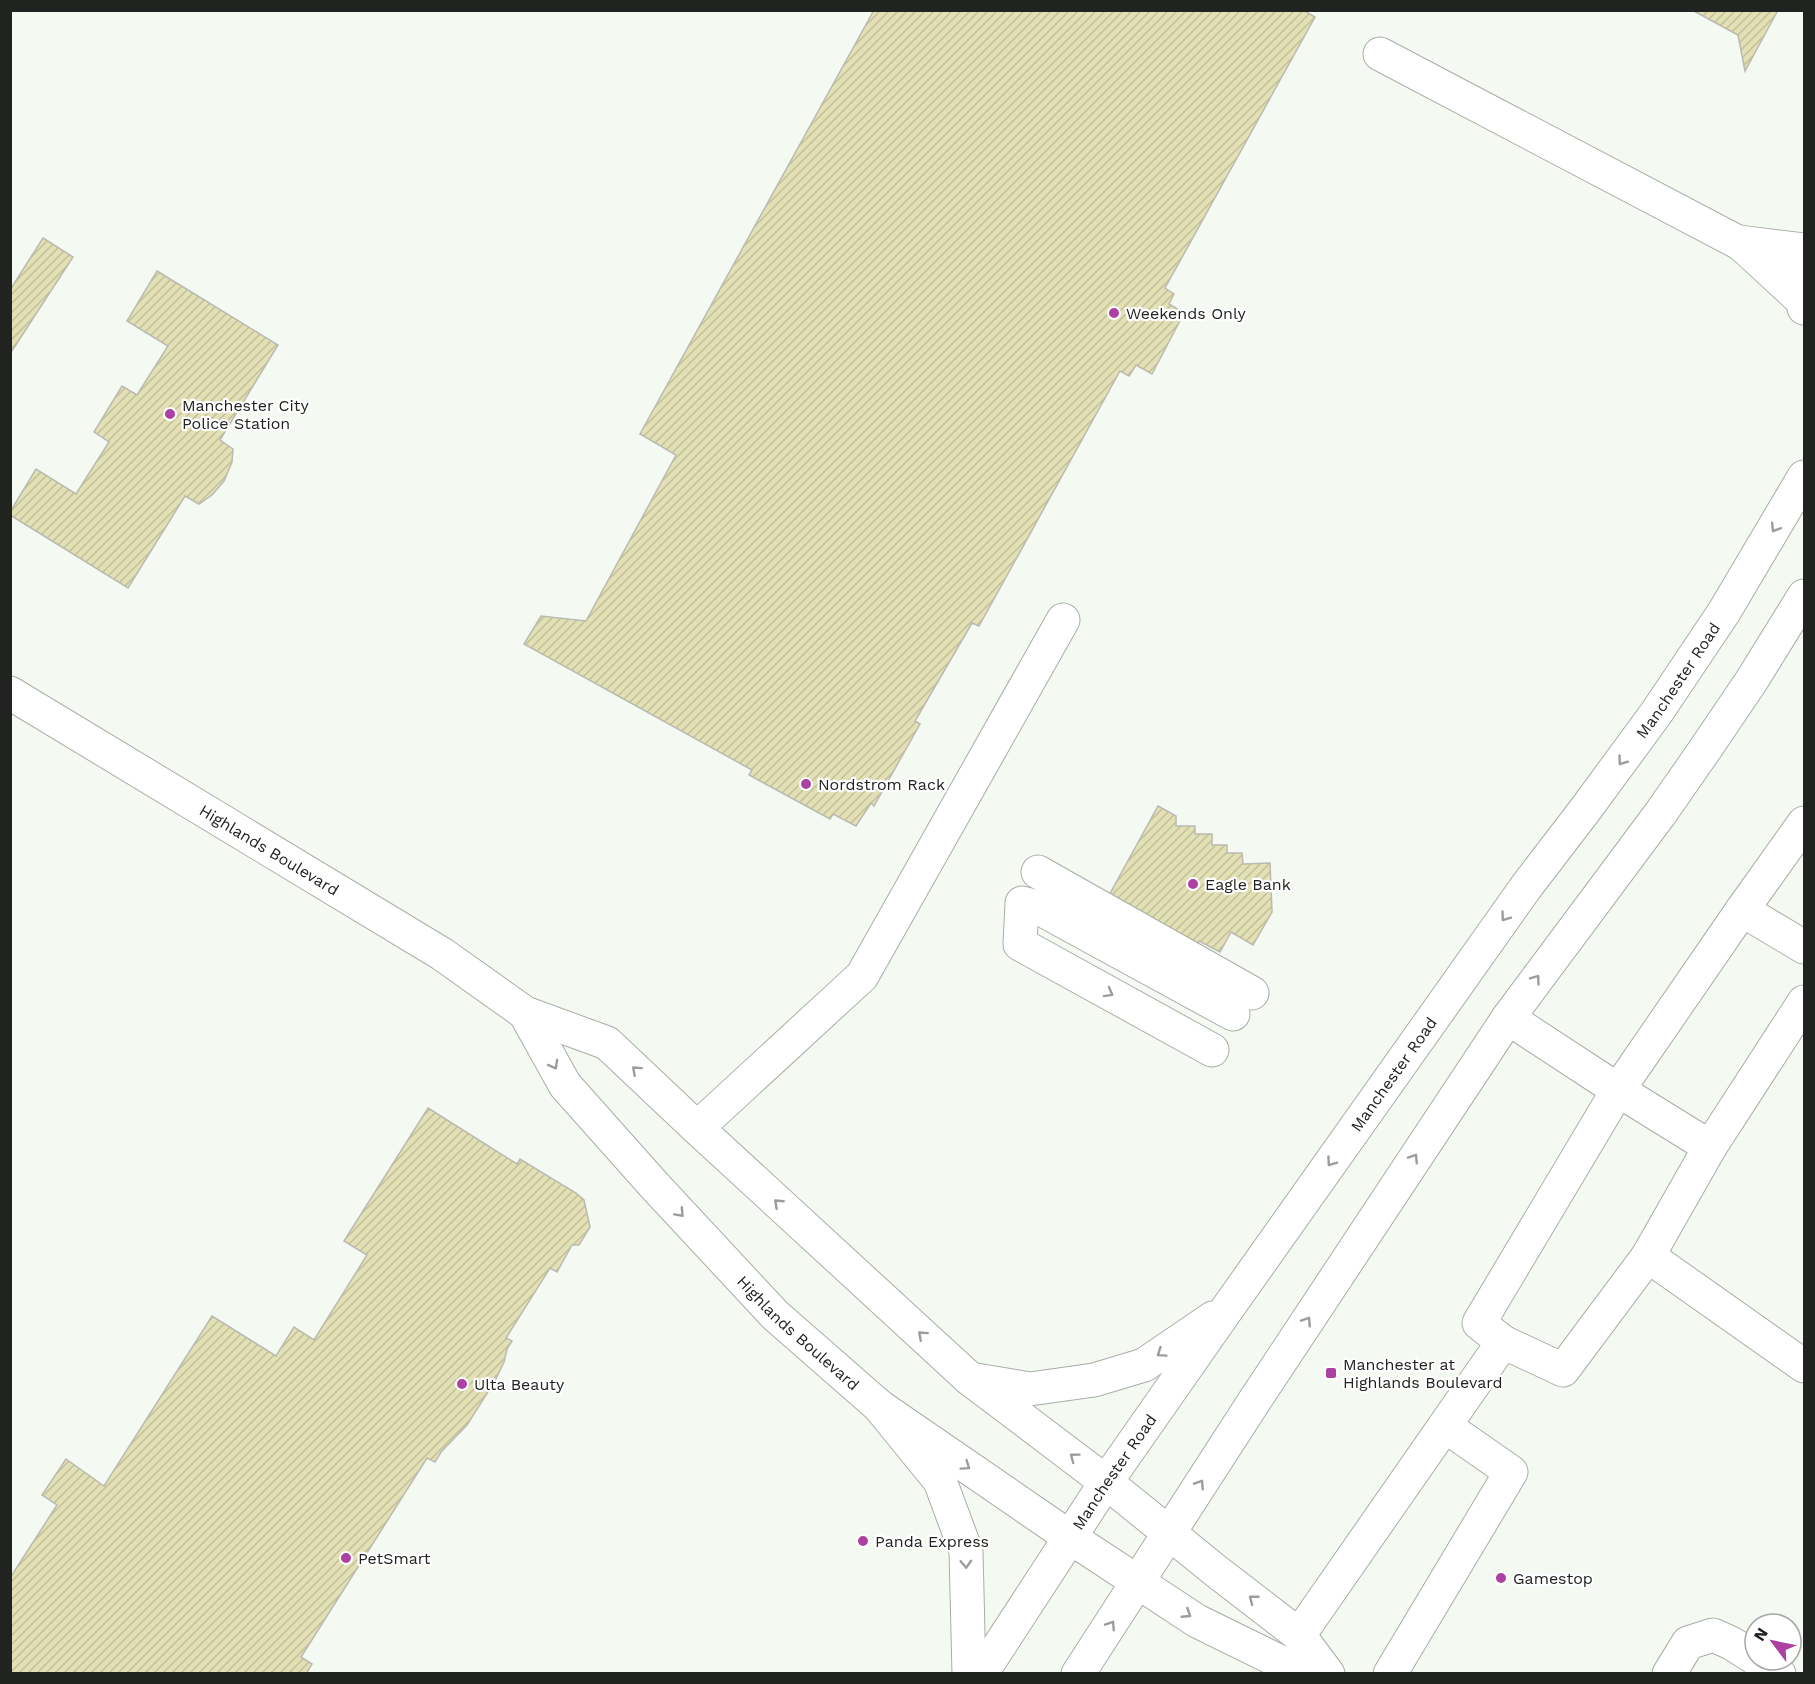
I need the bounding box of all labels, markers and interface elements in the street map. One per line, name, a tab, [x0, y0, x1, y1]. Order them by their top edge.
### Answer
place label: Weekends Only	[1126, 304, 1246, 323]
marker: Weekends Only	[1107, 306, 1121, 320]
place label: Manchester City Police Station	[182, 396, 310, 433]
marker: Manchester City Police Station	[163, 407, 177, 421]
one-way arrow	[1771, 522, 1783, 532]
street label: Manchester Road	[1632, 619, 1724, 742]
one-way arrow	[1618, 754, 1629, 765]
place label: Nordstrom Rack	[818, 775, 945, 794]
marker: Nordstrom Rack	[799, 777, 813, 791]
street label: Highlands Boulevard	[196, 801, 342, 900]
place label: Eagle Bank	[1205, 875, 1291, 894]
marker: Eagle Bank	[1186, 877, 1200, 891]
one-way arrow	[1501, 910, 1512, 921]
one-way arrow	[1529, 975, 1540, 986]
one-way arrow	[1103, 986, 1113, 997]
street label: Manchester Road	[1347, 1014, 1441, 1135]
one-way arrow	[546, 1058, 558, 1069]
one-way arrow	[633, 1066, 643, 1077]
one-way arrow	[1407, 1154, 1419, 1164]
one-way arrow	[1327, 1155, 1338, 1166]
one-way arrow	[775, 1200, 786, 1211]
one-way arrow	[672, 1205, 683, 1216]
street label: Highlands Boulevard	[733, 1272, 863, 1394]
one-way arrow	[1300, 1317, 1311, 1328]
one-way arrow	[918, 1331, 929, 1342]
one-way arrow	[1156, 1346, 1167, 1357]
place label: Manchester at Highlands Boulevard	[1343, 1355, 1503, 1392]
marker: Manchester at Highlands Boulevard	[1324, 1366, 1338, 1380]
place label: Ulta Beauty	[474, 1375, 565, 1394]
marker: Ulta Beauty	[455, 1377, 469, 1391]
street label: Manchester Road	[1068, 1411, 1160, 1534]
one-way arrow	[1069, 1454, 1080, 1465]
one-way arrow	[959, 1459, 970, 1470]
one-way arrow	[1193, 1480, 1205, 1490]
place label: Panda Express	[875, 1532, 989, 1551]
marker: Panda Express	[856, 1534, 870, 1548]
place label: PetSmart	[358, 1549, 431, 1568]
marker: PetSmart	[339, 1551, 353, 1565]
one-way arrow	[960, 1560, 972, 1569]
place label: Gamestop	[1513, 1569, 1593, 1588]
marker: Gamestop	[1494, 1571, 1508, 1585]
one-way arrow	[1249, 1596, 1260, 1607]
one-way arrow	[1181, 1607, 1191, 1619]
north arrow	[1743, 1612, 1803, 1672]
one-way arrow	[1103, 1620, 1114, 1631]
text: N	[1750, 1624, 1772, 1644]

